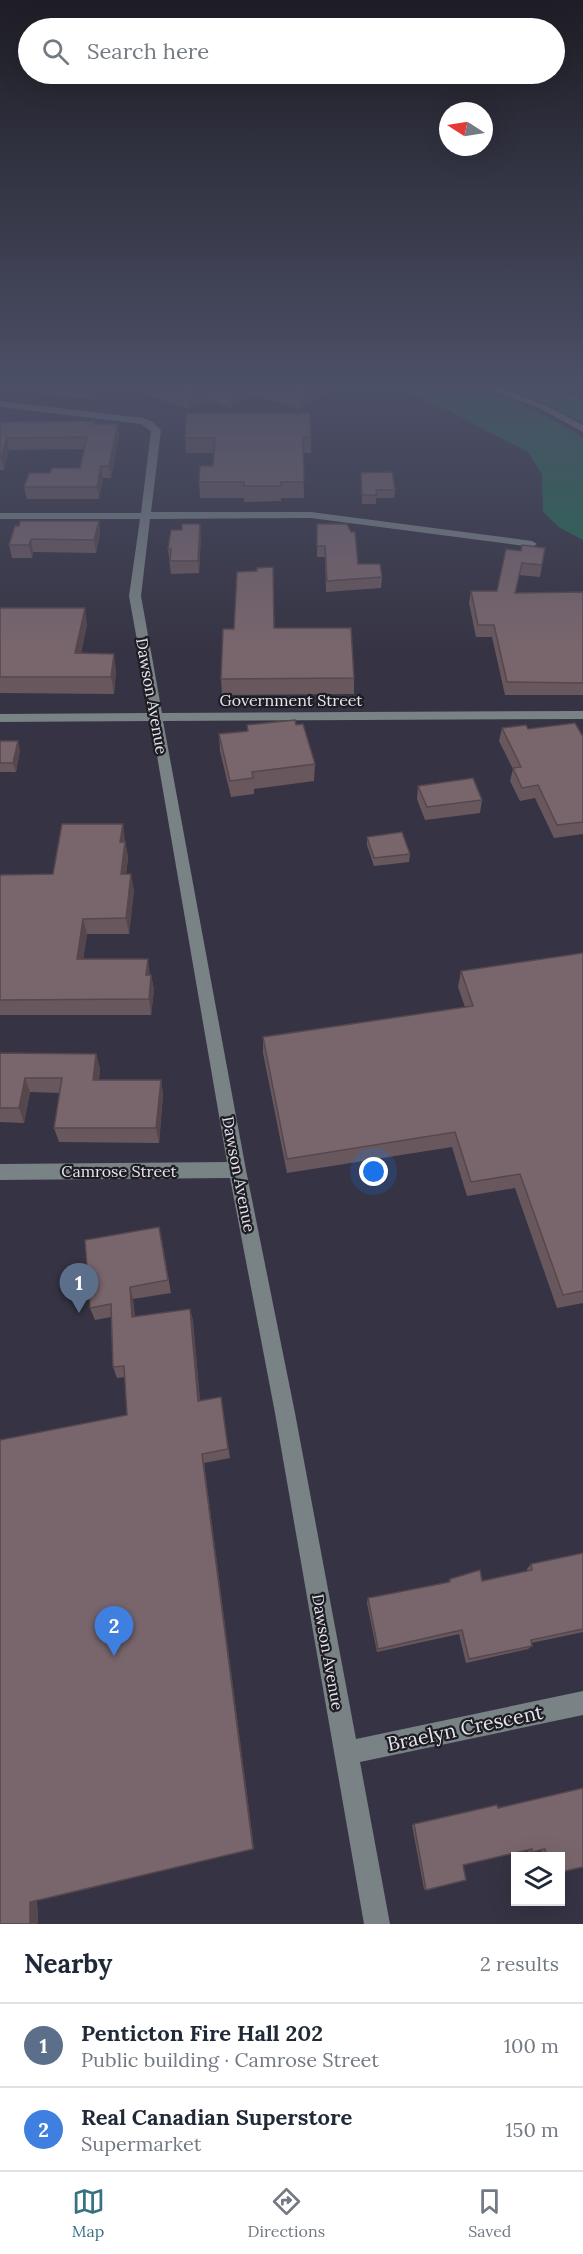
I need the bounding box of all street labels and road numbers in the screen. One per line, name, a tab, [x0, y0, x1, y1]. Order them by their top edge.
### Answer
street label: Dawson Avenue	[132, 636, 172, 756]
street label: Government Street	[219, 690, 363, 710]
street label: Dawson Avenue	[218, 1114, 260, 1234]
street label: Camrose Street	[61, 1161, 178, 1181]
street label: Dawson Avenue	[308, 1592, 348, 1712]
street label: Braelyn Crescent	[385, 1699, 545, 1756]

